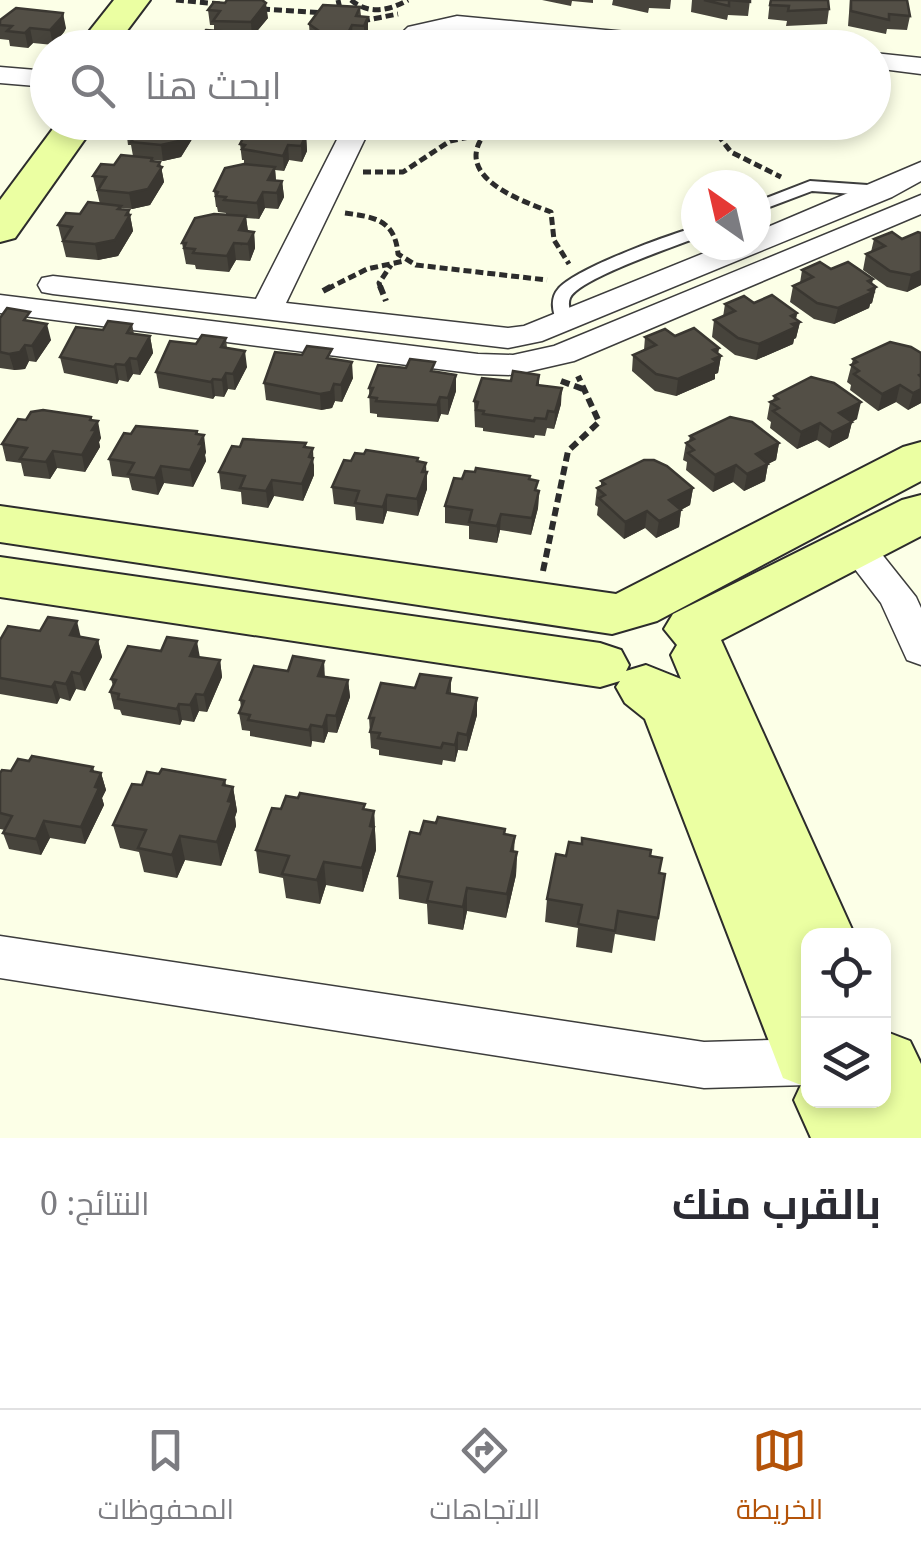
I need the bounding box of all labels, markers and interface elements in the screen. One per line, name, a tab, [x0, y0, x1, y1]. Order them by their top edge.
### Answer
search box	[30, 30, 891, 140]
icon: search	[65, 58, 120, 113]
text: ابحث هنا	[145, 58, 282, 110]
north arrow	[681, 170, 771, 260]
map controls	[801, 928, 891, 1108]
button: locate	[801, 928, 891, 1018]
button: layers	[801, 1018, 891, 1108]
text: بالقرب منك	[672, 1174, 881, 1231]
text: النتائج: 0	[40, 1181, 150, 1224]
tab: المحفوظات	[98, 1423, 234, 1535]
tab: الاتجاهات	[430, 1423, 540, 1535]
tab: الخريطة	[736, 1423, 823, 1535]

